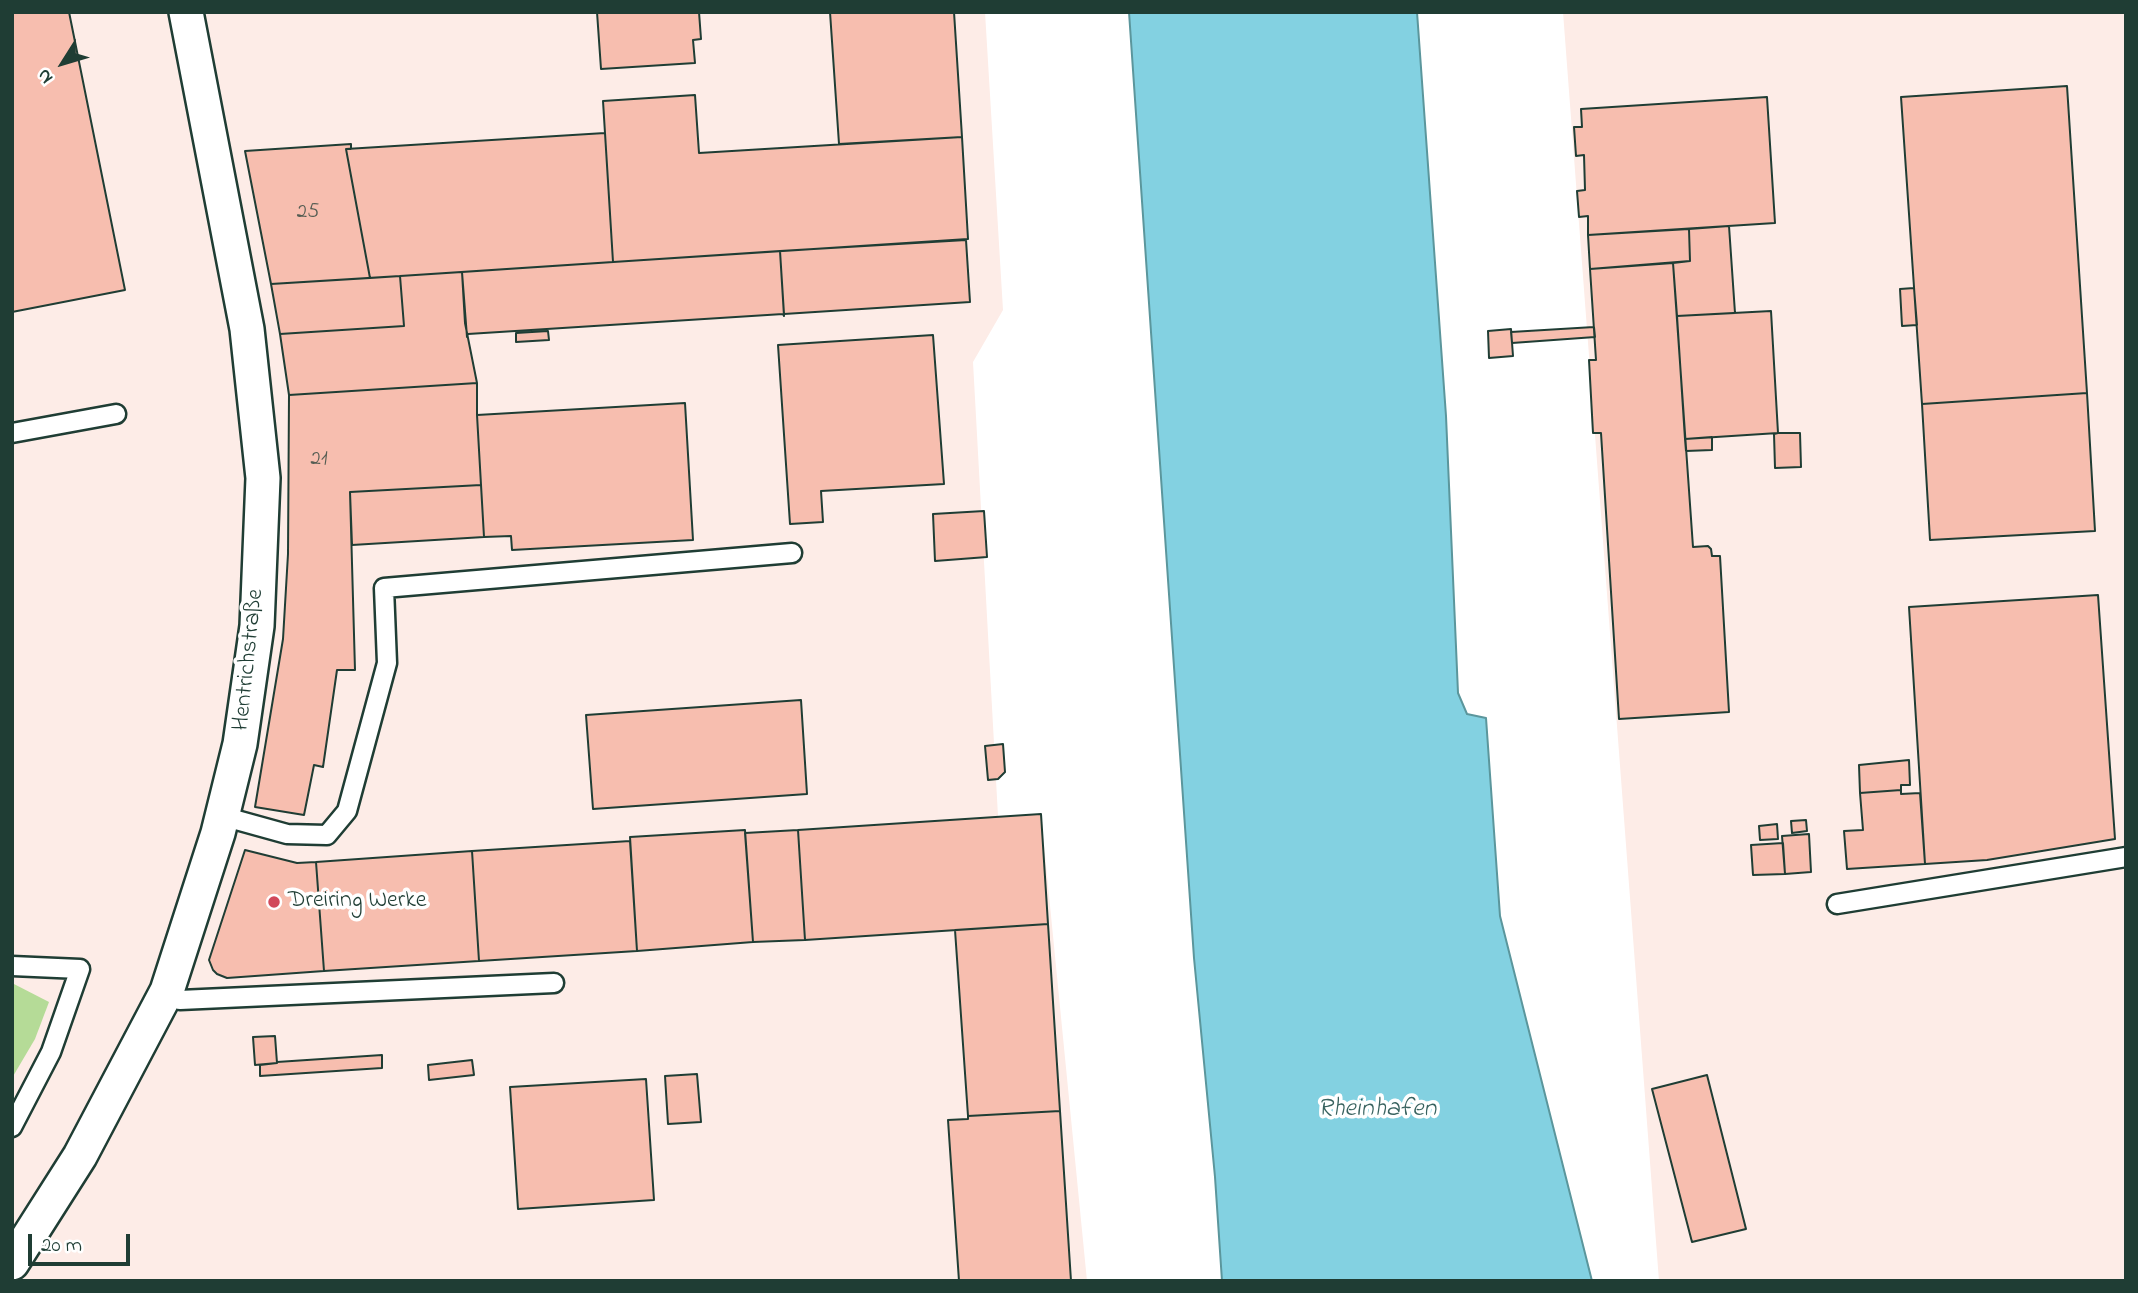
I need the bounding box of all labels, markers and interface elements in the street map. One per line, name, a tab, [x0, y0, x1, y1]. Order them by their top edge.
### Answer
north arrow	[28, 28, 98, 98]
text: N	[31, 63, 60, 89]
house number: 25	[297, 201, 319, 227]
house number: 21	[310, 448, 328, 474]
street label: Hentrichstraße	[228, 588, 272, 732]
place label: Dreiring Werke	[288, 888, 427, 916]
marker: Dreiring Werke	[266, 894, 282, 910]
water label: Rheinhafen	[1318, 1095, 1436, 1127]
scale bar	[32, 1220, 133, 1264]
text: 20 m	[41, 1231, 82, 1261]

